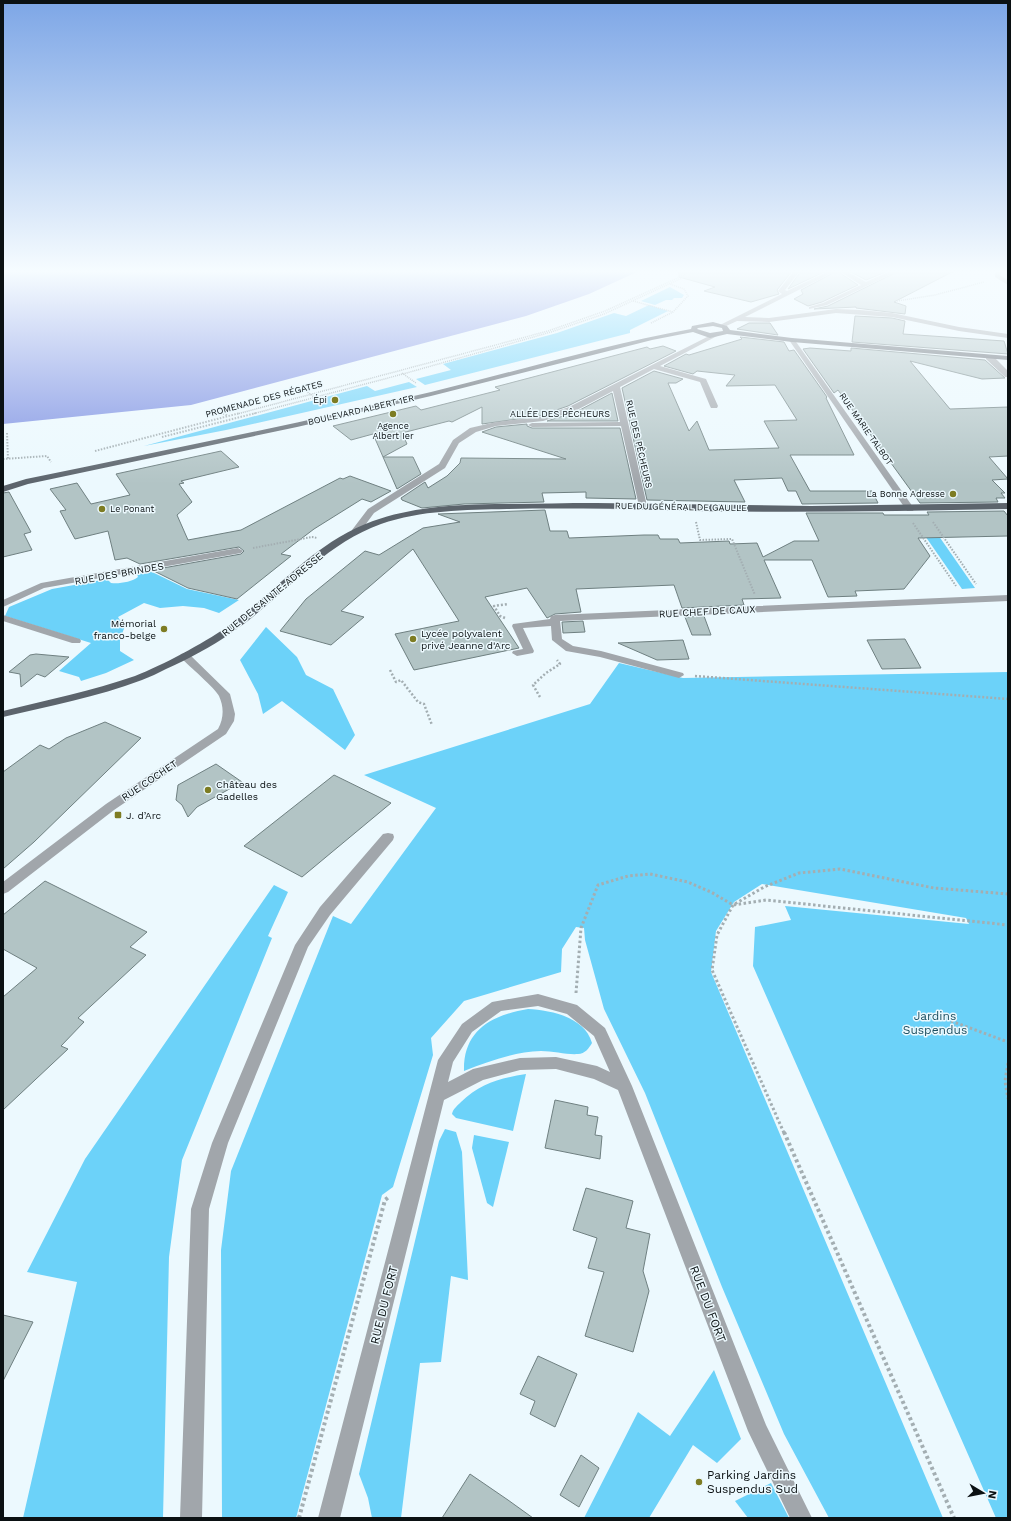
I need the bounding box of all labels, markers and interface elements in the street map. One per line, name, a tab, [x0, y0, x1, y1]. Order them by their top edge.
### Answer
street label: PROMENADE DES RÉGATES	[204, 378, 324, 419]
street label: RUE MARIE TALBOT	[837, 391, 895, 467]
street label: BOULEVARD ALBERT 1ER	[307, 393, 415, 427]
place label: Épi	[313, 394, 327, 405]
marker: Épi	[330, 395, 340, 405]
street label: RUE DES PÊCHEURS	[624, 399, 655, 489]
street label: ALLÉE DES PÊCHEURS	[510, 408, 610, 419]
marker: Agence Albert Ier	[388, 409, 398, 419]
place label: Agence Albert Ier	[372, 421, 414, 441]
place label: La Bonne Adresse	[866, 489, 945, 499]
marker: La Bonne Adresse	[948, 489, 958, 499]
street label: RUE DU GÉNÉRAL DE GAULLE	[615, 500, 747, 513]
marker: Le Ponant	[97, 504, 107, 514]
place label: Le Ponant	[110, 504, 154, 514]
street label: RUE DE SAINTE-ADRESSE	[220, 550, 325, 639]
street label: RUE DES BRINDES	[74, 560, 165, 587]
street label: RUE CHEF DE CAUX	[658, 603, 756, 620]
place label: Mémorial franco-belge	[93, 618, 156, 641]
marker: Mémorial franco-belge	[159, 624, 169, 634]
place label: Lycée polyvalent privé Jeanne d'Arc	[421, 628, 511, 651]
marker: Lycée polyvalent privé Jeanne d'Arc	[408, 634, 418, 644]
street label: RUE COCHET	[119, 758, 179, 803]
place label: Château des Gadelles	[216, 779, 277, 802]
marker: Château des Gadelles	[203, 785, 213, 795]
marker: J. d’Arc	[113, 810, 123, 820]
place label: J. d’Arc	[126, 810, 162, 821]
park label: Jardins Suspendus	[903, 1009, 967, 1037]
street label: RUE DU FORT	[367, 1264, 401, 1346]
street label: RUE DU FORT	[687, 1264, 729, 1344]
place label: Parking Jardins Suspendus Sud	[707, 1468, 798, 1496]
north arrow	[963, 1473, 1003, 1513]
marker: Parking Jardins Suspendus Sud	[694, 1477, 704, 1487]
text: N	[985, 1490, 999, 1500]

